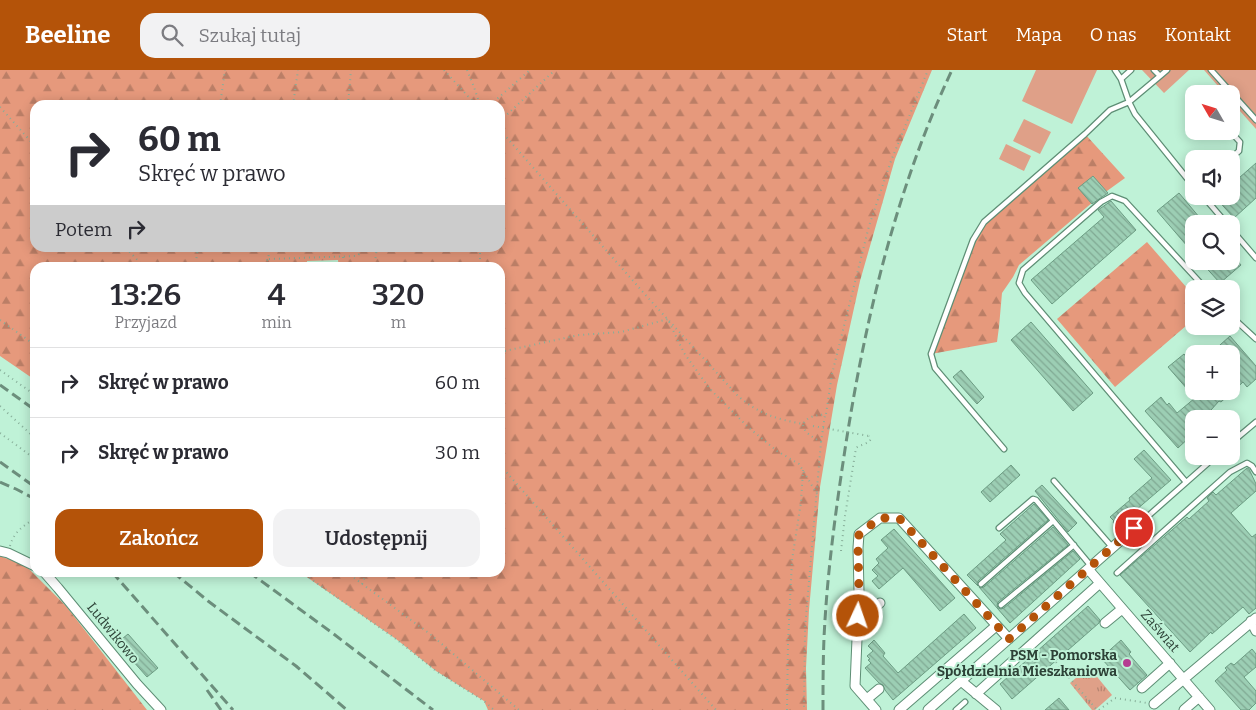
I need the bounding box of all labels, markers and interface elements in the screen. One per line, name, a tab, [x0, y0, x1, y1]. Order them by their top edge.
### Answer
search box	[140, 13, 490, 58]
text: Beeline	[25, 21, 110, 49]
icon: search	[158, 21, 186, 49]
text: Szukaj tutaj	[198, 24, 301, 47]
text: Start	[946, 24, 988, 46]
text: Mapa	[1016, 24, 1062, 46]
text: O nas	[1090, 24, 1137, 46]
text: Kontakt	[1165, 24, 1231, 46]
north arrow	[1185, 85, 1240, 140]
map controls	[1185, 85, 1240, 465]
text: 60 m	[138, 118, 221, 160]
icon: right	[55, 120, 120, 185]
button: sound	[1185, 150, 1240, 205]
text: Skręć w prawo	[138, 160, 286, 187]
icon: right	[122, 215, 150, 243]
button: search	[1185, 215, 1240, 270]
text: Potem	[55, 218, 112, 241]
text: 13:26	[110, 277, 181, 313]
text: 4	[267, 277, 286, 313]
text: 320	[372, 277, 425, 313]
button: layers	[1185, 280, 1240, 335]
text: Przyjazd	[114, 313, 177, 332]
text: min	[261, 313, 292, 332]
text: m	[391, 313, 406, 332]
button: +	[1185, 345, 1240, 400]
icon: right	[55, 369, 83, 397]
text: Skręć w prawo	[98, 371, 229, 394]
text: 60 m	[435, 371, 480, 394]
button: −	[1185, 410, 1240, 465]
icon: right	[55, 439, 83, 467]
text: Skręć w prawo	[98, 441, 229, 464]
text: 30 m	[435, 441, 480, 464]
pin	[1113, 507, 1155, 549]
button: Zakończ	[55, 509, 263, 567]
button: Udostępnij	[273, 509, 480, 567]
icon: arrive	[1120, 514, 1148, 542]
position arrow	[831, 589, 883, 641]
street label: Ludwikowo	[83, 599, 143, 667]
street label: Zaświat	[1137, 606, 1183, 656]
place label: PSM - Pomorska Spółdzielnia Mieszkaniowa	[937, 647, 1117, 680]
marker: PSM - Pomorska Spółdzielnia Mieszkaniowa	[1121, 657, 1133, 669]

